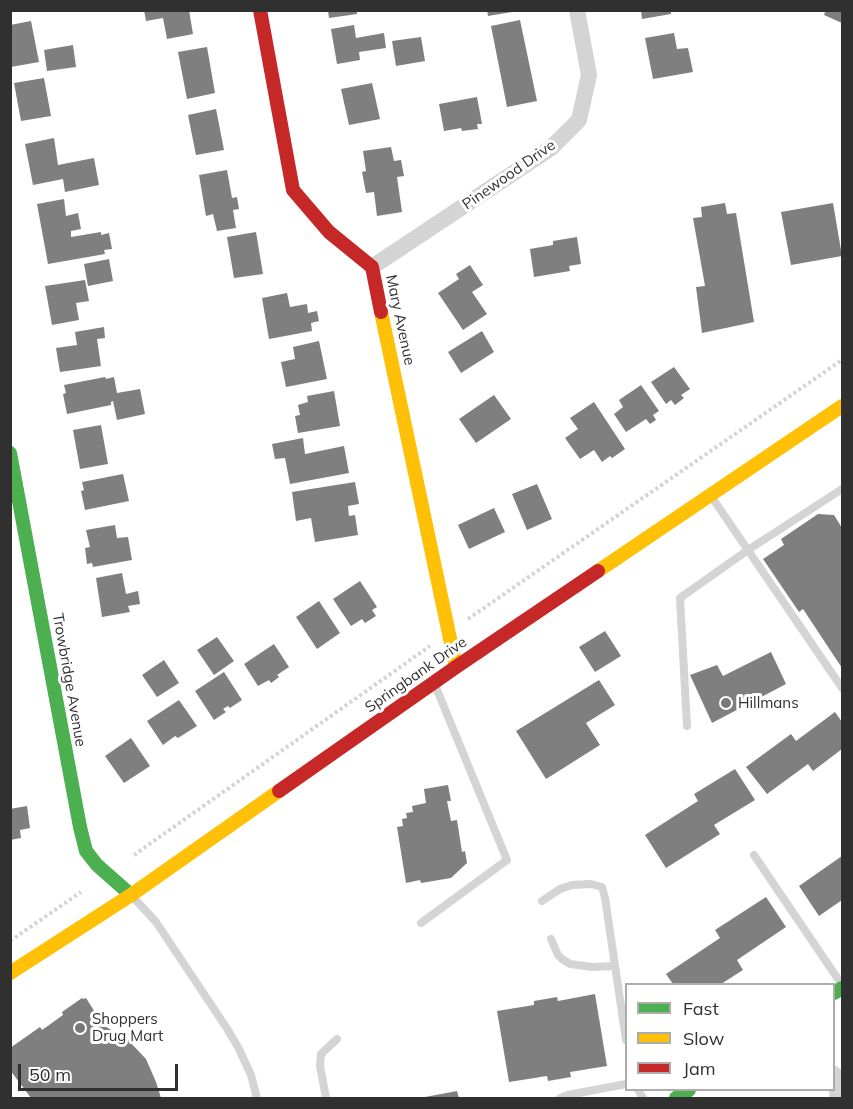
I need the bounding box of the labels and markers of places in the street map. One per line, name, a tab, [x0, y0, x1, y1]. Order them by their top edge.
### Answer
place label: Hillmans	[738, 694, 799, 712]
marker: Hillmans	[719, 696, 733, 710]
place label: Shoppers Drug Mart	[92, 1010, 163, 1045]
marker: Shoppers Drug Mart	[73, 1021, 87, 1035]

